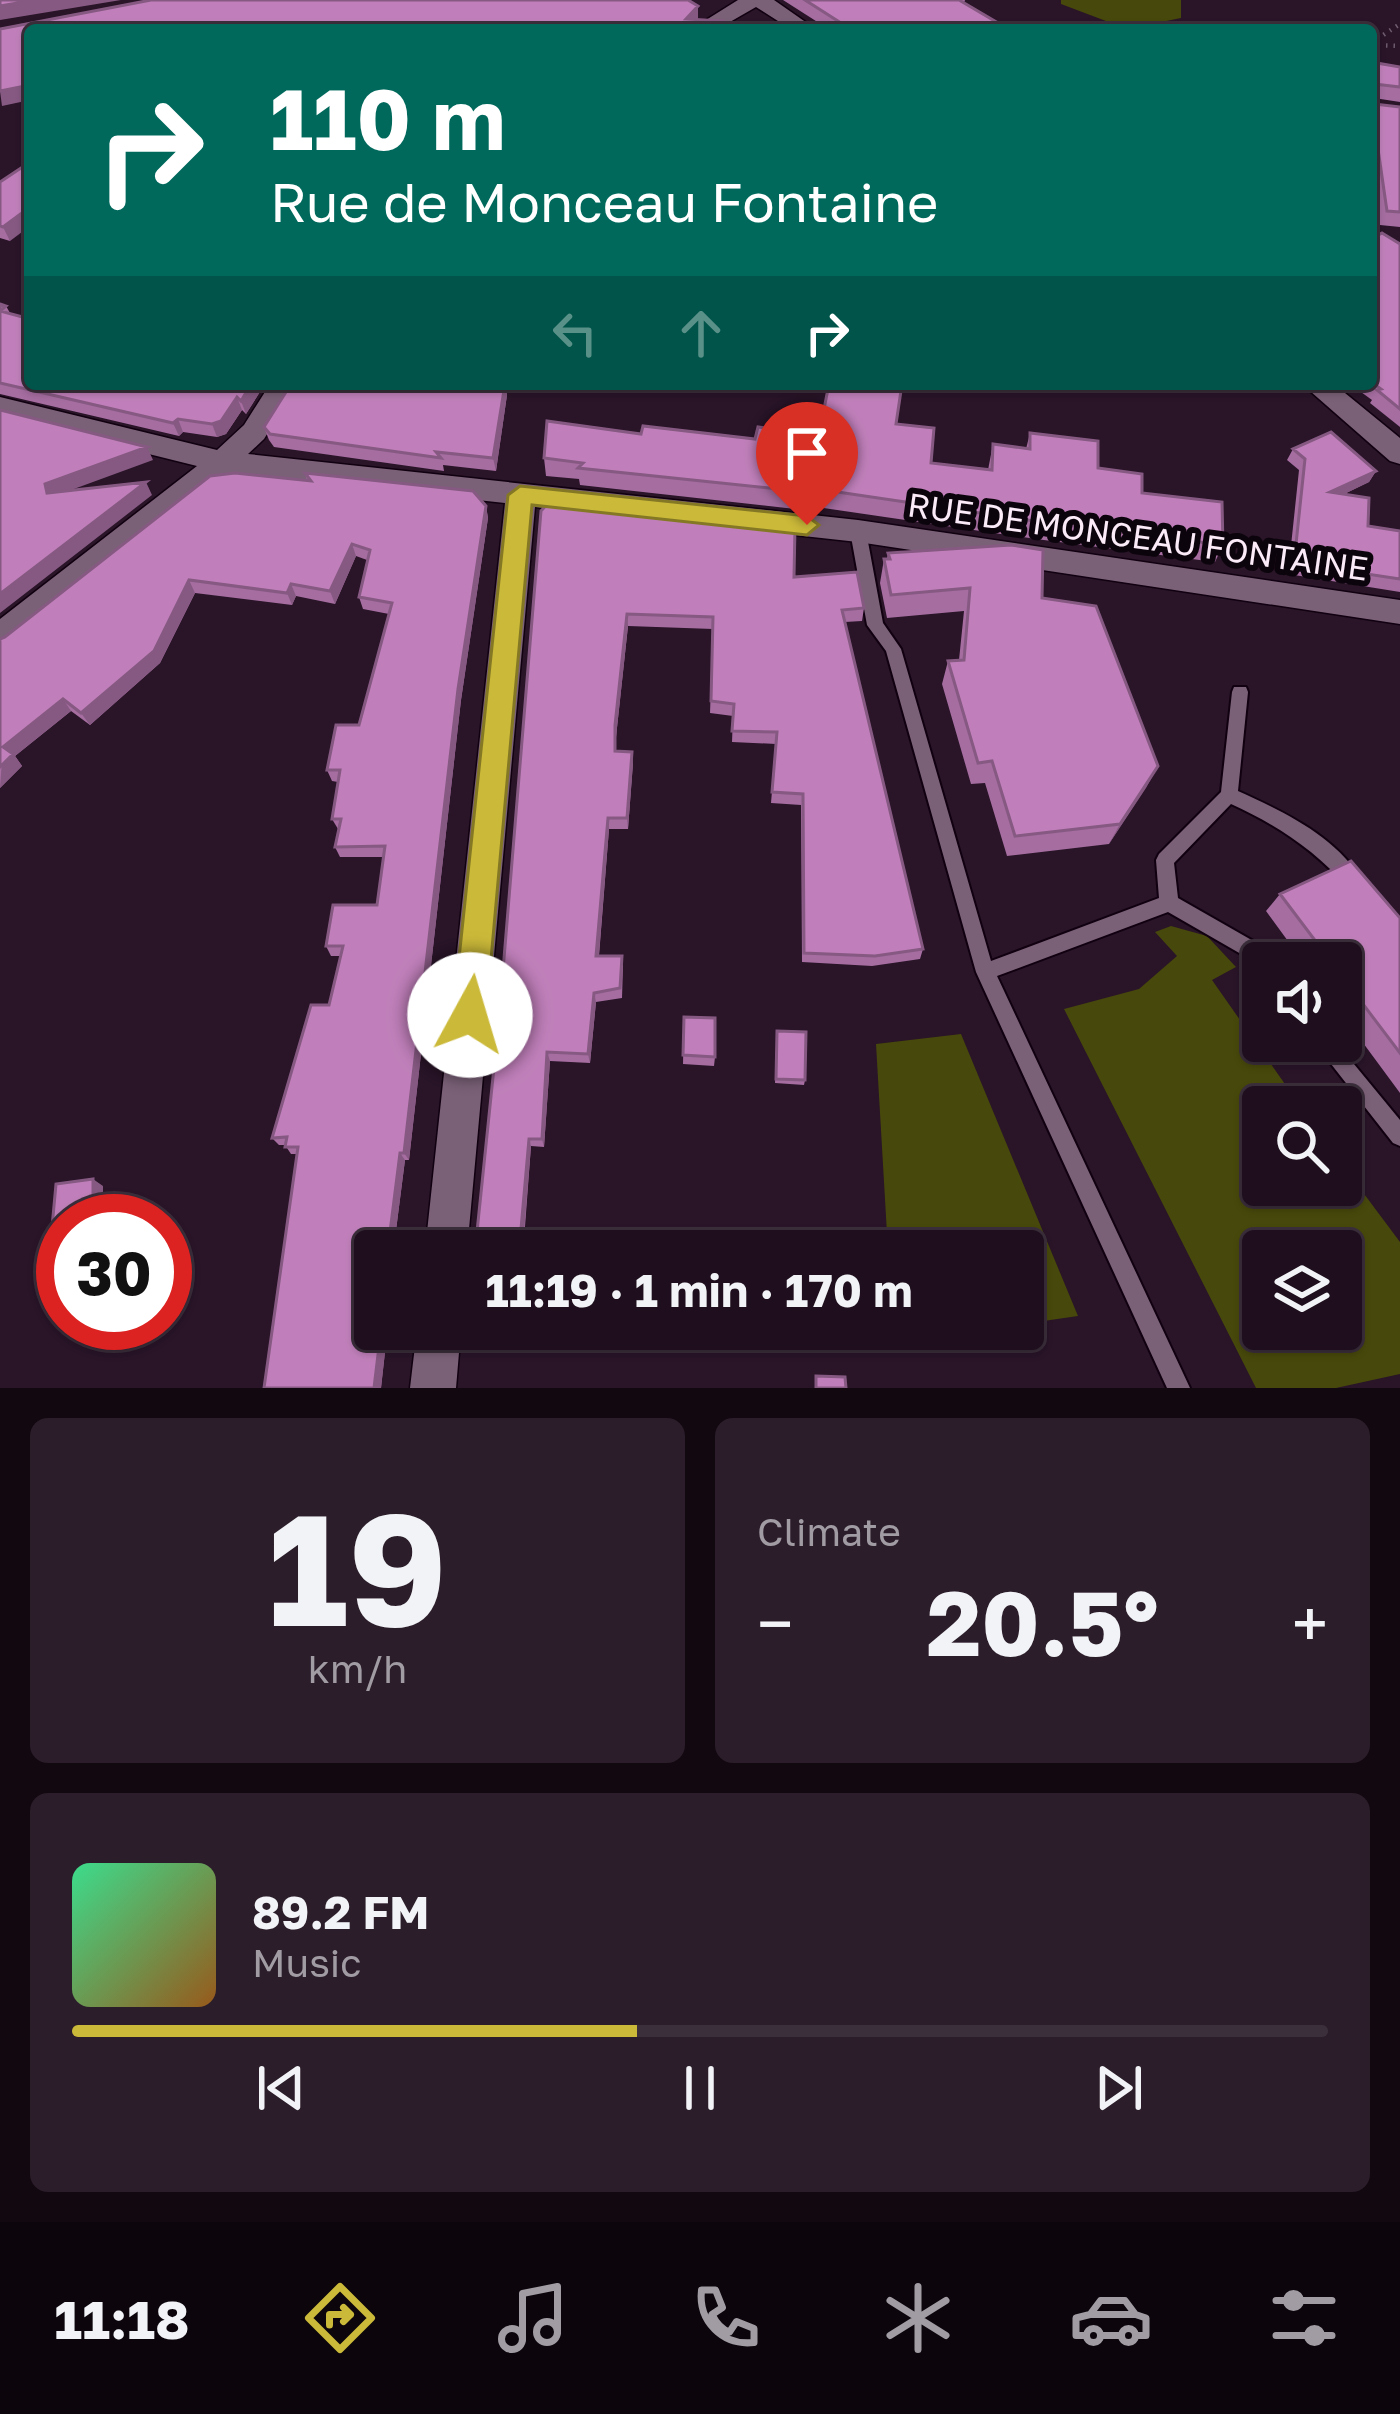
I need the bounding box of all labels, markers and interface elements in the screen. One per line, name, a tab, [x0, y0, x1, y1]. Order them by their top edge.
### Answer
text: 110 m	[270, 68, 506, 168]
icon: right	[72, 72, 228, 228]
text: Rue de Monceau Fontaine	[270, 169, 938, 234]
icon: left	[542, 300, 608, 366]
icon: ahead	[668, 300, 734, 366]
icon: right	[794, 300, 860, 366]
pin	[756, 402, 858, 525]
icon: arrive	[774, 420, 840, 486]
street label: RUE DE MONCEAU FONTAINE	[905, 484, 1371, 588]
map controls	[1242, 942, 1362, 1350]
button: sound	[1242, 942, 1362, 1062]
position arrow	[407, 952, 533, 1078]
button: search	[1242, 1086, 1362, 1206]
speed limit sign: 30	[36, 1194, 192, 1350]
button: layers	[1242, 1230, 1362, 1350]
text: 11:19 · 1 min · 170 m	[485, 1263, 913, 1317]
text: 19	[268, 1473, 447, 1660]
text: Climate	[757, 1508, 901, 1555]
text: 20.5°	[926, 1568, 1159, 1676]
text: −	[757, 1583, 793, 1663]
text: +	[1292, 1583, 1328, 1663]
text: km/h	[308, 1645, 407, 1692]
text: 89.2 FM	[252, 1885, 429, 1939]
text: Music	[252, 1939, 362, 1986]
icon: previous	[248, 2055, 314, 2121]
icon: pause	[667, 2055, 733, 2121]
icon: next	[1086, 2055, 1152, 2121]
icon: directions	[298, 2276, 382, 2360]
icon: music	[491, 2276, 575, 2360]
icon: phone	[684, 2276, 768, 2360]
icon: climate	[876, 2276, 960, 2360]
icon: car	[1069, 2276, 1153, 2360]
icon: filters	[1262, 2276, 1346, 2360]
text: 11:18	[54, 2286, 190, 2351]

